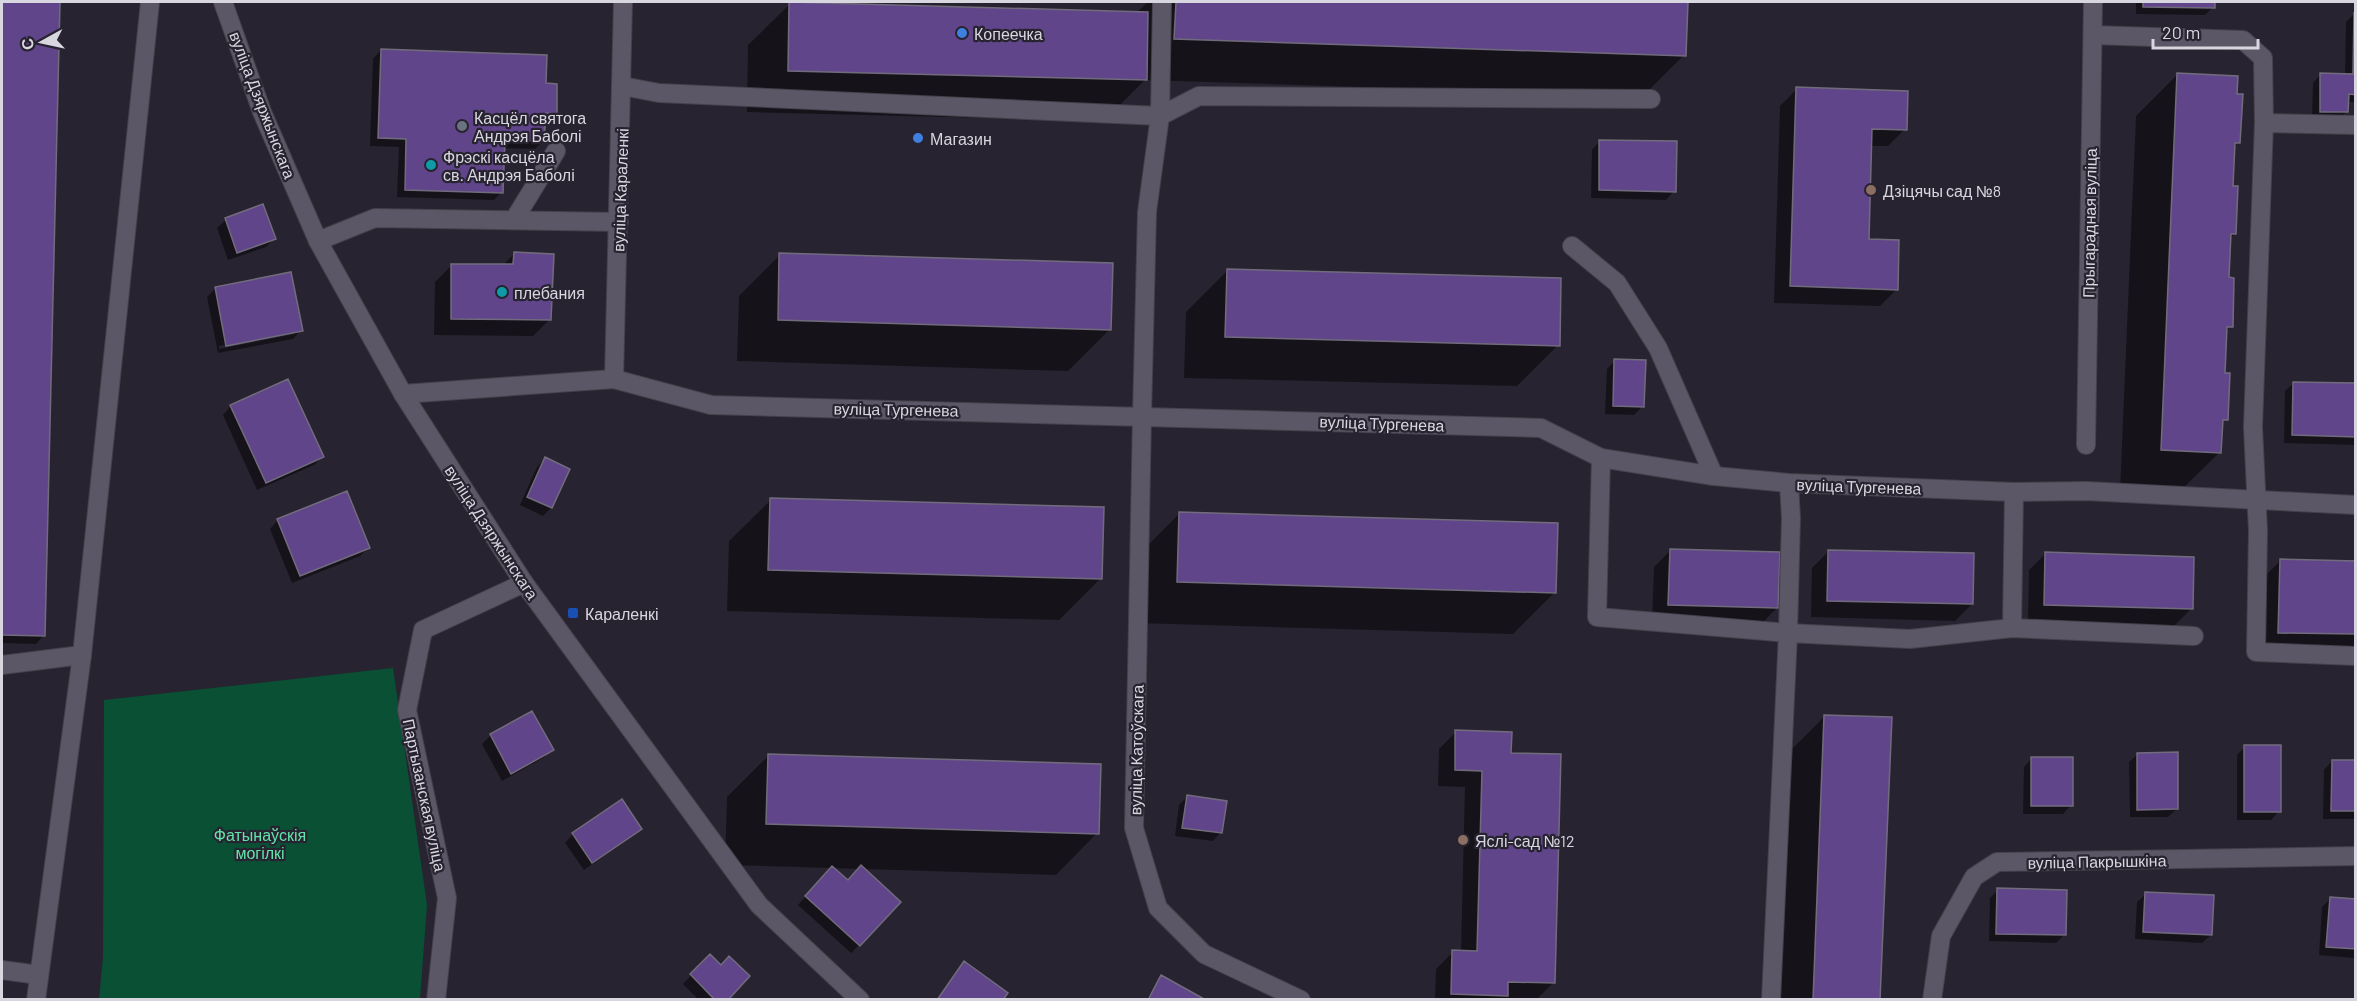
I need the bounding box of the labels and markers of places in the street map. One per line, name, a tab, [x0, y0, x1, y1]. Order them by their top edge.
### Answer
place label: Копеечка	[974, 24, 1043, 43]
marker: Копеечка	[955, 26, 969, 40]
place label: Касцёл святога Андрэя Баболі	[474, 108, 586, 145]
marker: Касцёл святога Андрэя Баболі	[455, 119, 469, 133]
place label: Магазин	[930, 129, 992, 148]
marker: Магазин	[911, 131, 925, 145]
place label: Фрэскі касцёла св. Андрэя Баболі	[443, 147, 575, 184]
marker: Фрэскі касцёла св. Андрэя Баболі	[424, 158, 438, 172]
place label: Дзіцячы сад №8	[1883, 181, 2001, 200]
marker: Дзіцячы сад №8	[1864, 183, 1878, 197]
place label: плебания	[514, 283, 585, 302]
marker: плебания	[495, 285, 509, 299]
place label: Караленкі	[585, 604, 659, 623]
marker: Караленкі	[566, 606, 580, 620]
place label: Яслі-сад №12	[1475, 831, 1575, 850]
marker: Яслі-сад №12	[1456, 833, 1470, 847]

